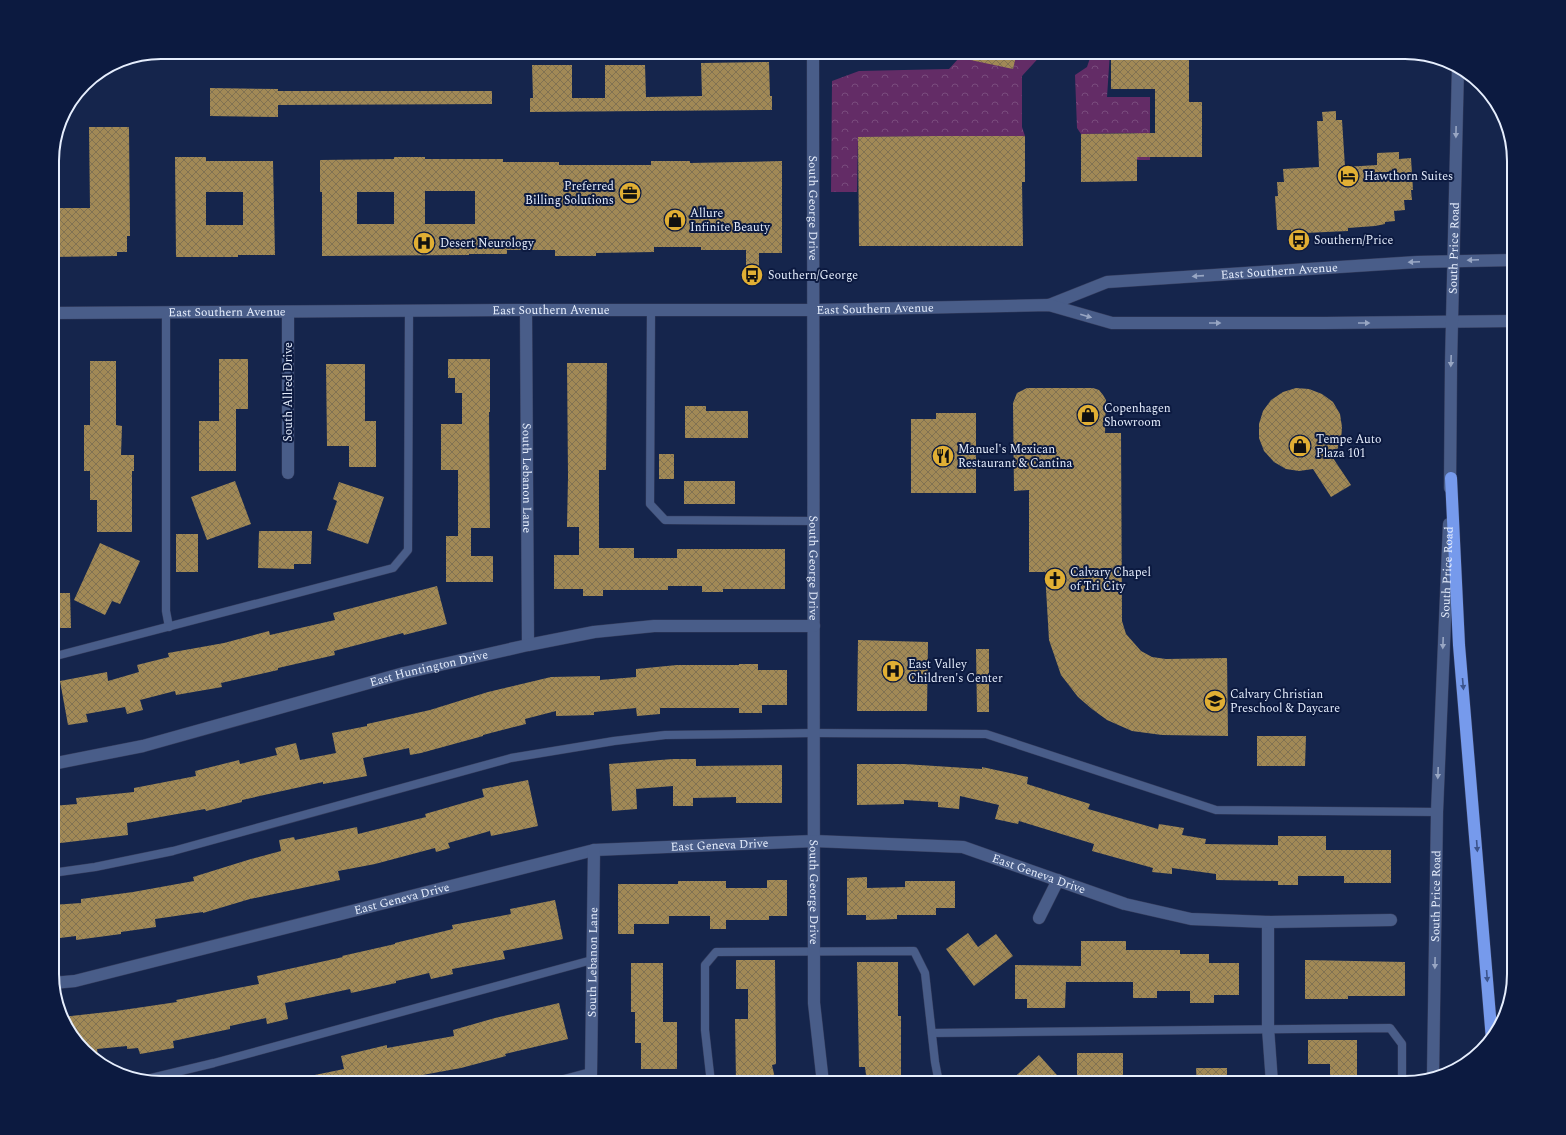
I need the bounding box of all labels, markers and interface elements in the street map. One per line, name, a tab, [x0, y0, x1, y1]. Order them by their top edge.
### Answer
one-way arrow	[1453, 126, 1460, 138]
street label: South George Drive	[803, 155, 822, 261]
hotel icon: Hawthorn Suites	[1335, 163, 1361, 189]
place label: Hawthorn Suites	[1364, 167, 1453, 186]
place label: Preferred Billing Solutions	[525, 177, 614, 210]
office icon: Preferred Billing Solutions	[617, 180, 643, 206]
street label: South Price Road	[1444, 202, 1465, 294]
place label: Allure Infinite Beauty	[690, 204, 771, 237]
shop icon: Allure Infinite Beauty	[662, 207, 688, 233]
bus stop icon: Southern/Price	[1286, 227, 1312, 253]
hospital icon: Desert Neurology	[411, 230, 437, 256]
place label: Southern/Price	[1314, 231, 1393, 250]
place label: Desert Neurology	[440, 234, 535, 253]
one-way arrow	[1467, 257, 1479, 264]
street label: East Southern Avenue	[1220, 258, 1339, 285]
one-way arrow	[1407, 259, 1420, 265]
bus stop icon: Southern/George	[739, 262, 765, 288]
place label: Southern/George	[768, 266, 858, 285]
one-way arrow	[1192, 272, 1204, 279]
street label: East Southern Avenue	[816, 298, 934, 320]
street label: East Southern Avenue	[492, 301, 610, 320]
street label: East Southern Avenue	[168, 303, 286, 322]
one-way arrow	[1081, 313, 1093, 319]
one-way arrow	[1358, 319, 1370, 326]
one-way arrow	[1209, 320, 1222, 326]
street label: South Allred Drive	[279, 342, 298, 442]
one-way arrow	[1448, 355, 1454, 368]
place label: Copenhagen Showroom	[1104, 399, 1171, 432]
shop icon: Copenhagen Showroom	[1075, 402, 1101, 428]
street label: South Lebanon Lane	[517, 423, 536, 533]
place label: Tempe Auto Plaza 101	[1316, 430, 1382, 463]
shop icon: Tempe Auto Plaza 101	[1287, 433, 1313, 459]
place label: Manuel's Mexican Restaurant & Cantina	[958, 440, 1072, 473]
restaurant icon: Manuel's Mexican Restaurant & Cantina	[930, 443, 956, 469]
street label: South George Drive	[803, 515, 823, 621]
street label: South Price Road	[1436, 526, 1459, 619]
place label: Calvary Chapel of Tri City	[1070, 563, 1151, 596]
church icon: Calvary Chapel of Tri City	[1042, 566, 1068, 592]
one-way arrow	[1440, 637, 1446, 650]
street label: East Huntington Drive	[368, 645, 490, 692]
place label: East Valley Children's Center	[908, 655, 1003, 688]
hospital icon: East Valley Children's Center	[880, 658, 906, 684]
one-way arrow	[1459, 678, 1466, 690]
place label: Calvary Christian Preschool & Daycare	[1230, 685, 1340, 718]
school or university icon: Calvary Christian Preschool & Daycare	[1202, 688, 1228, 714]
one-way arrow	[1435, 767, 1442, 779]
street label: East Geneva Drive	[670, 834, 769, 857]
street label: South George Drive	[804, 839, 823, 945]
one-way arrow	[1473, 840, 1480, 852]
street label: East Geneva Drive	[989, 849, 1088, 899]
street label: South Price Road	[1426, 850, 1446, 942]
street label: East Geneva Drive	[352, 878, 452, 920]
street label: South Lebanon Lane	[583, 907, 603, 1017]
one-way arrow	[1432, 957, 1438, 970]
one-way arrow	[1483, 970, 1490, 982]

